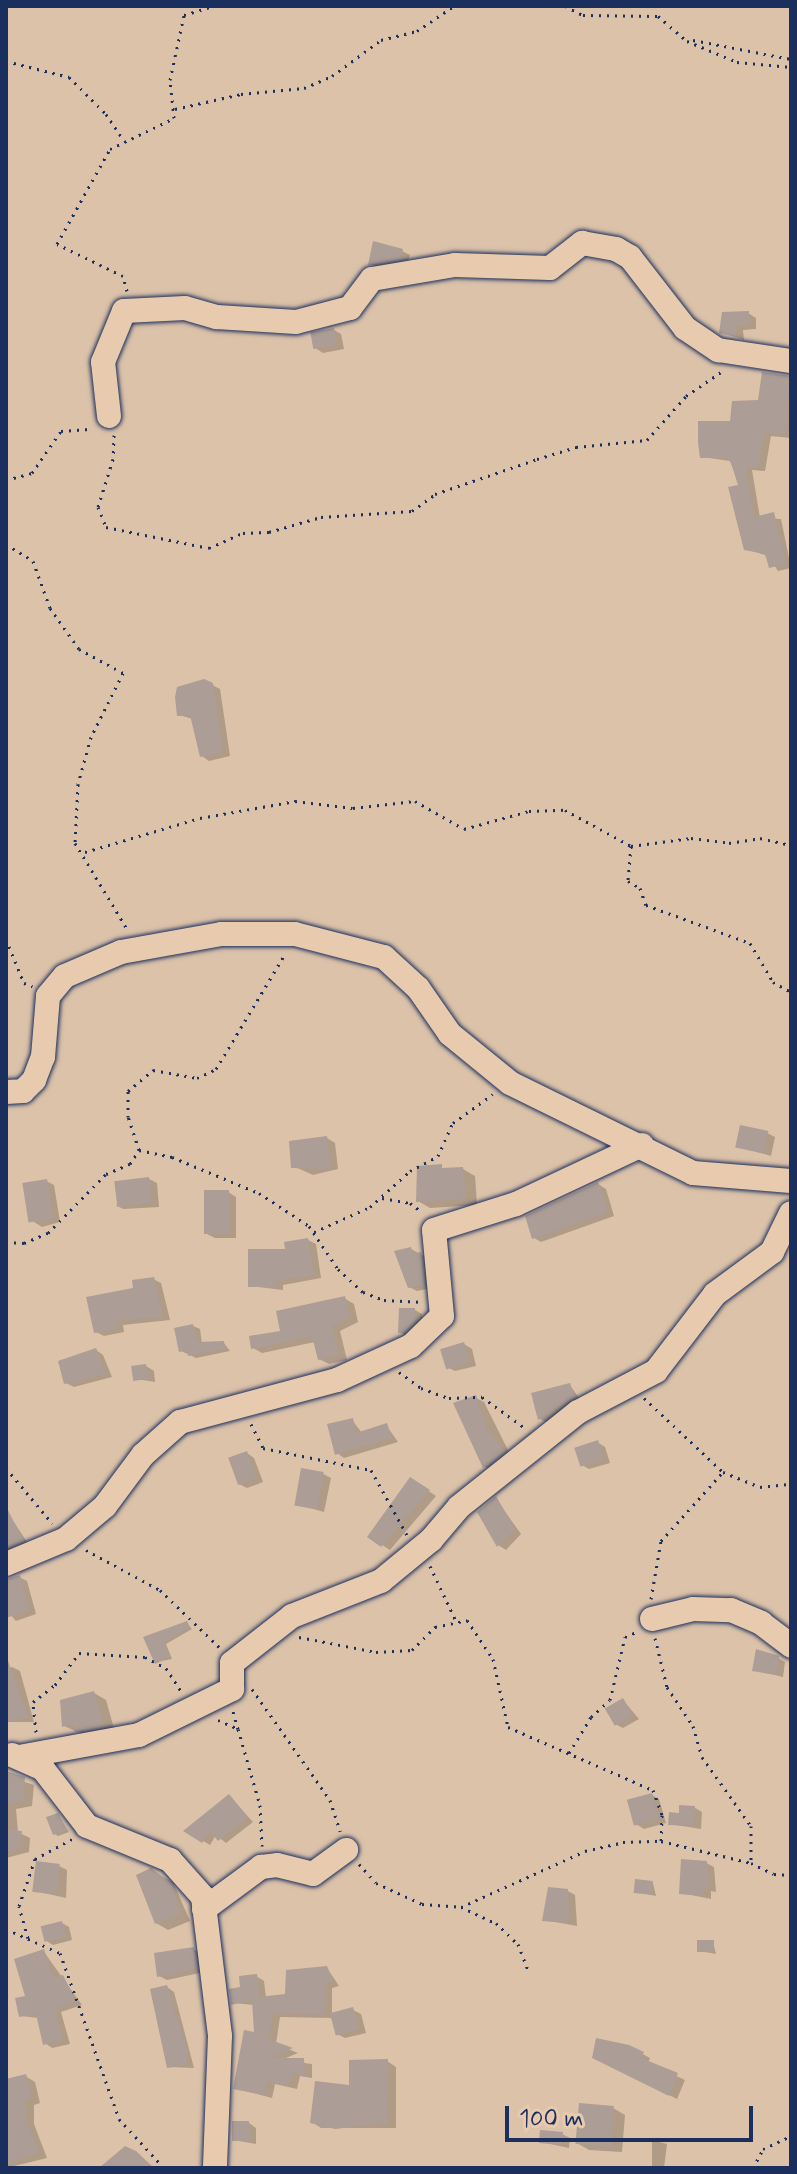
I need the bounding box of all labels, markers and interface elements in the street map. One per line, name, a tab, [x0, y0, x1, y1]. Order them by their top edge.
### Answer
scale bar	[509, 2090, 757, 2140]
text: 100 m	[519, 2104, 583, 2135]

